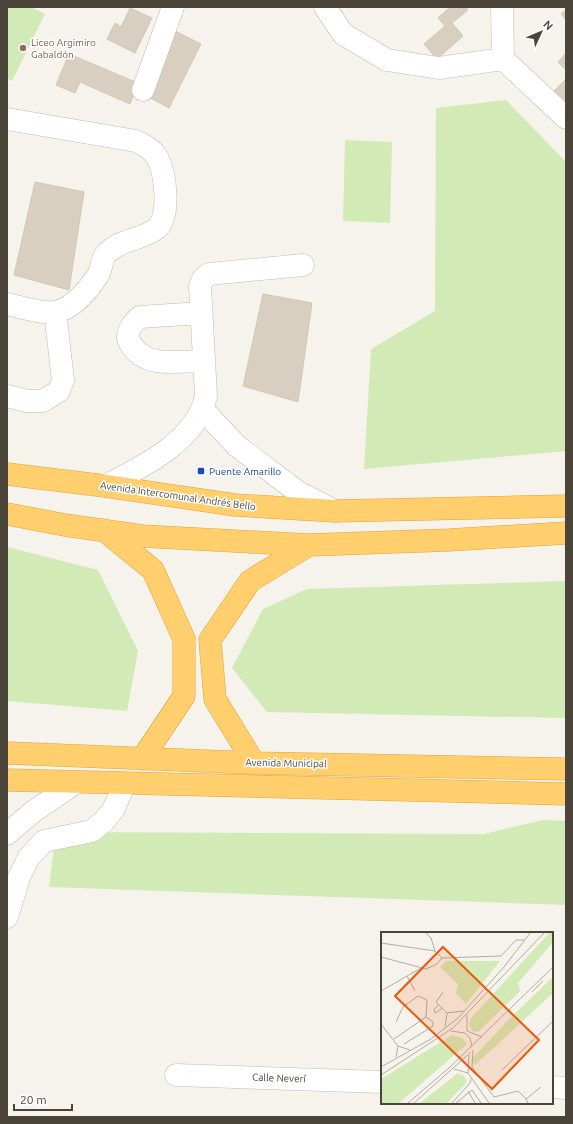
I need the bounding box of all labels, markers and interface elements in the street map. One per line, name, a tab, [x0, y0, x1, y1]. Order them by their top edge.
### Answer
north arrow	[521, 12, 561, 52]
text: N	[541, 18, 555, 32]
place label: Liceo Argimiro Gabaldón	[31, 37, 96, 60]
marker: Liceo Argimiro Gabaldón	[18, 43, 28, 53]
marker: Puente Amarillo	[196, 466, 206, 476]
place label: Puente Amarillo	[209, 466, 281, 477]
street label: Avenida Intercomunal Andrés Bello	[99, 480, 257, 512]
street label: Avenida Municipal	[245, 757, 327, 769]
inset map	[381, 932, 553, 1104]
street label: Calle Neverí	[252, 1072, 307, 1084]
scale bar	[14, 1086, 72, 1112]
text: 20 m	[20, 1093, 47, 1106]

